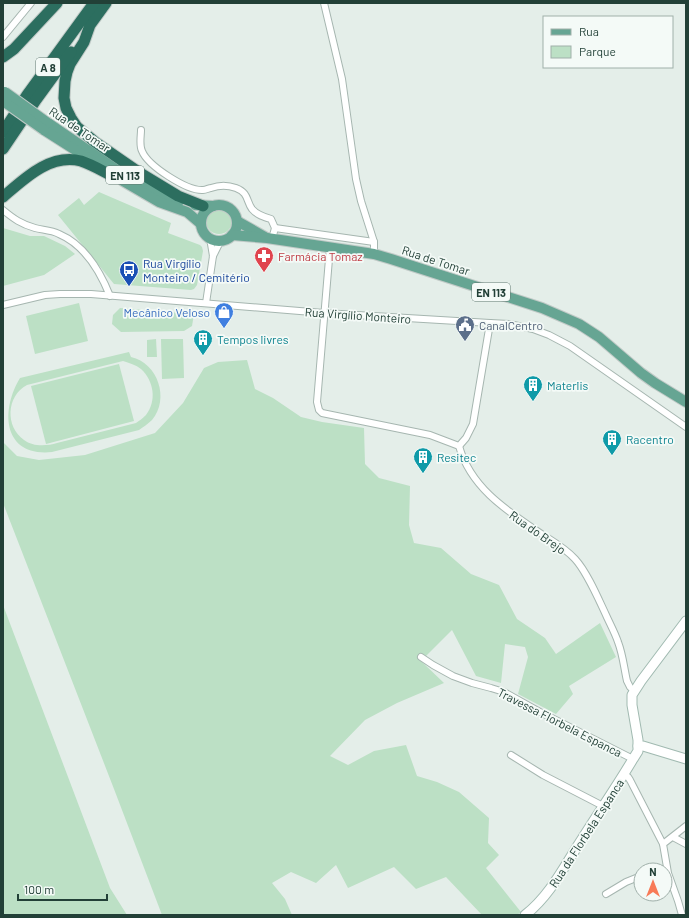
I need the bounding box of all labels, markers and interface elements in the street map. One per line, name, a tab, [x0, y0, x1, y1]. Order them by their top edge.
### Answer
legend	[543, 16, 673, 68]
text: Rua	[579, 24, 599, 38]
text: Parque	[579, 44, 616, 58]
road number: A 8	[36, 58, 60, 76]
street label: Rua de Tomar	[47, 103, 114, 155]
road number: EN 113	[106, 166, 144, 184]
street label: Rua de Tomar	[400, 242, 472, 278]
pharmacy icon: Farmácia Tomaz	[253, 245, 275, 273]
place label: Farmácia Tomaz	[278, 249, 363, 263]
place label: Rua Virgílio Monteiro / Cemitério	[143, 256, 250, 284]
bus stop icon: Rua Virgílio Monteiro / Cemitério	[118, 259, 140, 287]
road number: EN 113	[472, 283, 510, 301]
shop icon: Mecânico Veloso	[213, 301, 235, 329]
street label: Rua Virgílio Monteiro	[304, 304, 412, 326]
place label: Mecânico Veloso	[124, 305, 210, 319]
public building icon: CanalCentro	[454, 314, 476, 342]
place label: CanalCentro	[479, 318, 543, 332]
building icon: Tempos livres	[192, 328, 214, 356]
place label: Tempos livres	[217, 332, 289, 346]
building icon: Materlis	[522, 374, 544, 402]
place label: Materlis	[547, 378, 588, 392]
building icon: Racentro	[601, 428, 623, 456]
place label: Racentro	[626, 432, 674, 446]
building icon: Resitec	[412, 446, 434, 474]
place label: Resitec	[437, 450, 476, 464]
street label: Rua do Brejo	[507, 507, 569, 557]
street label: Travessa Florbela Espanca	[496, 685, 624, 759]
street label: Rua da Florbela Espanca	[546, 776, 626, 890]
north arrow	[633, 862, 673, 902]
text: N	[649, 865, 657, 878]
scale bar	[18, 876, 107, 902]
text: 100 m	[24, 882, 54, 896]

